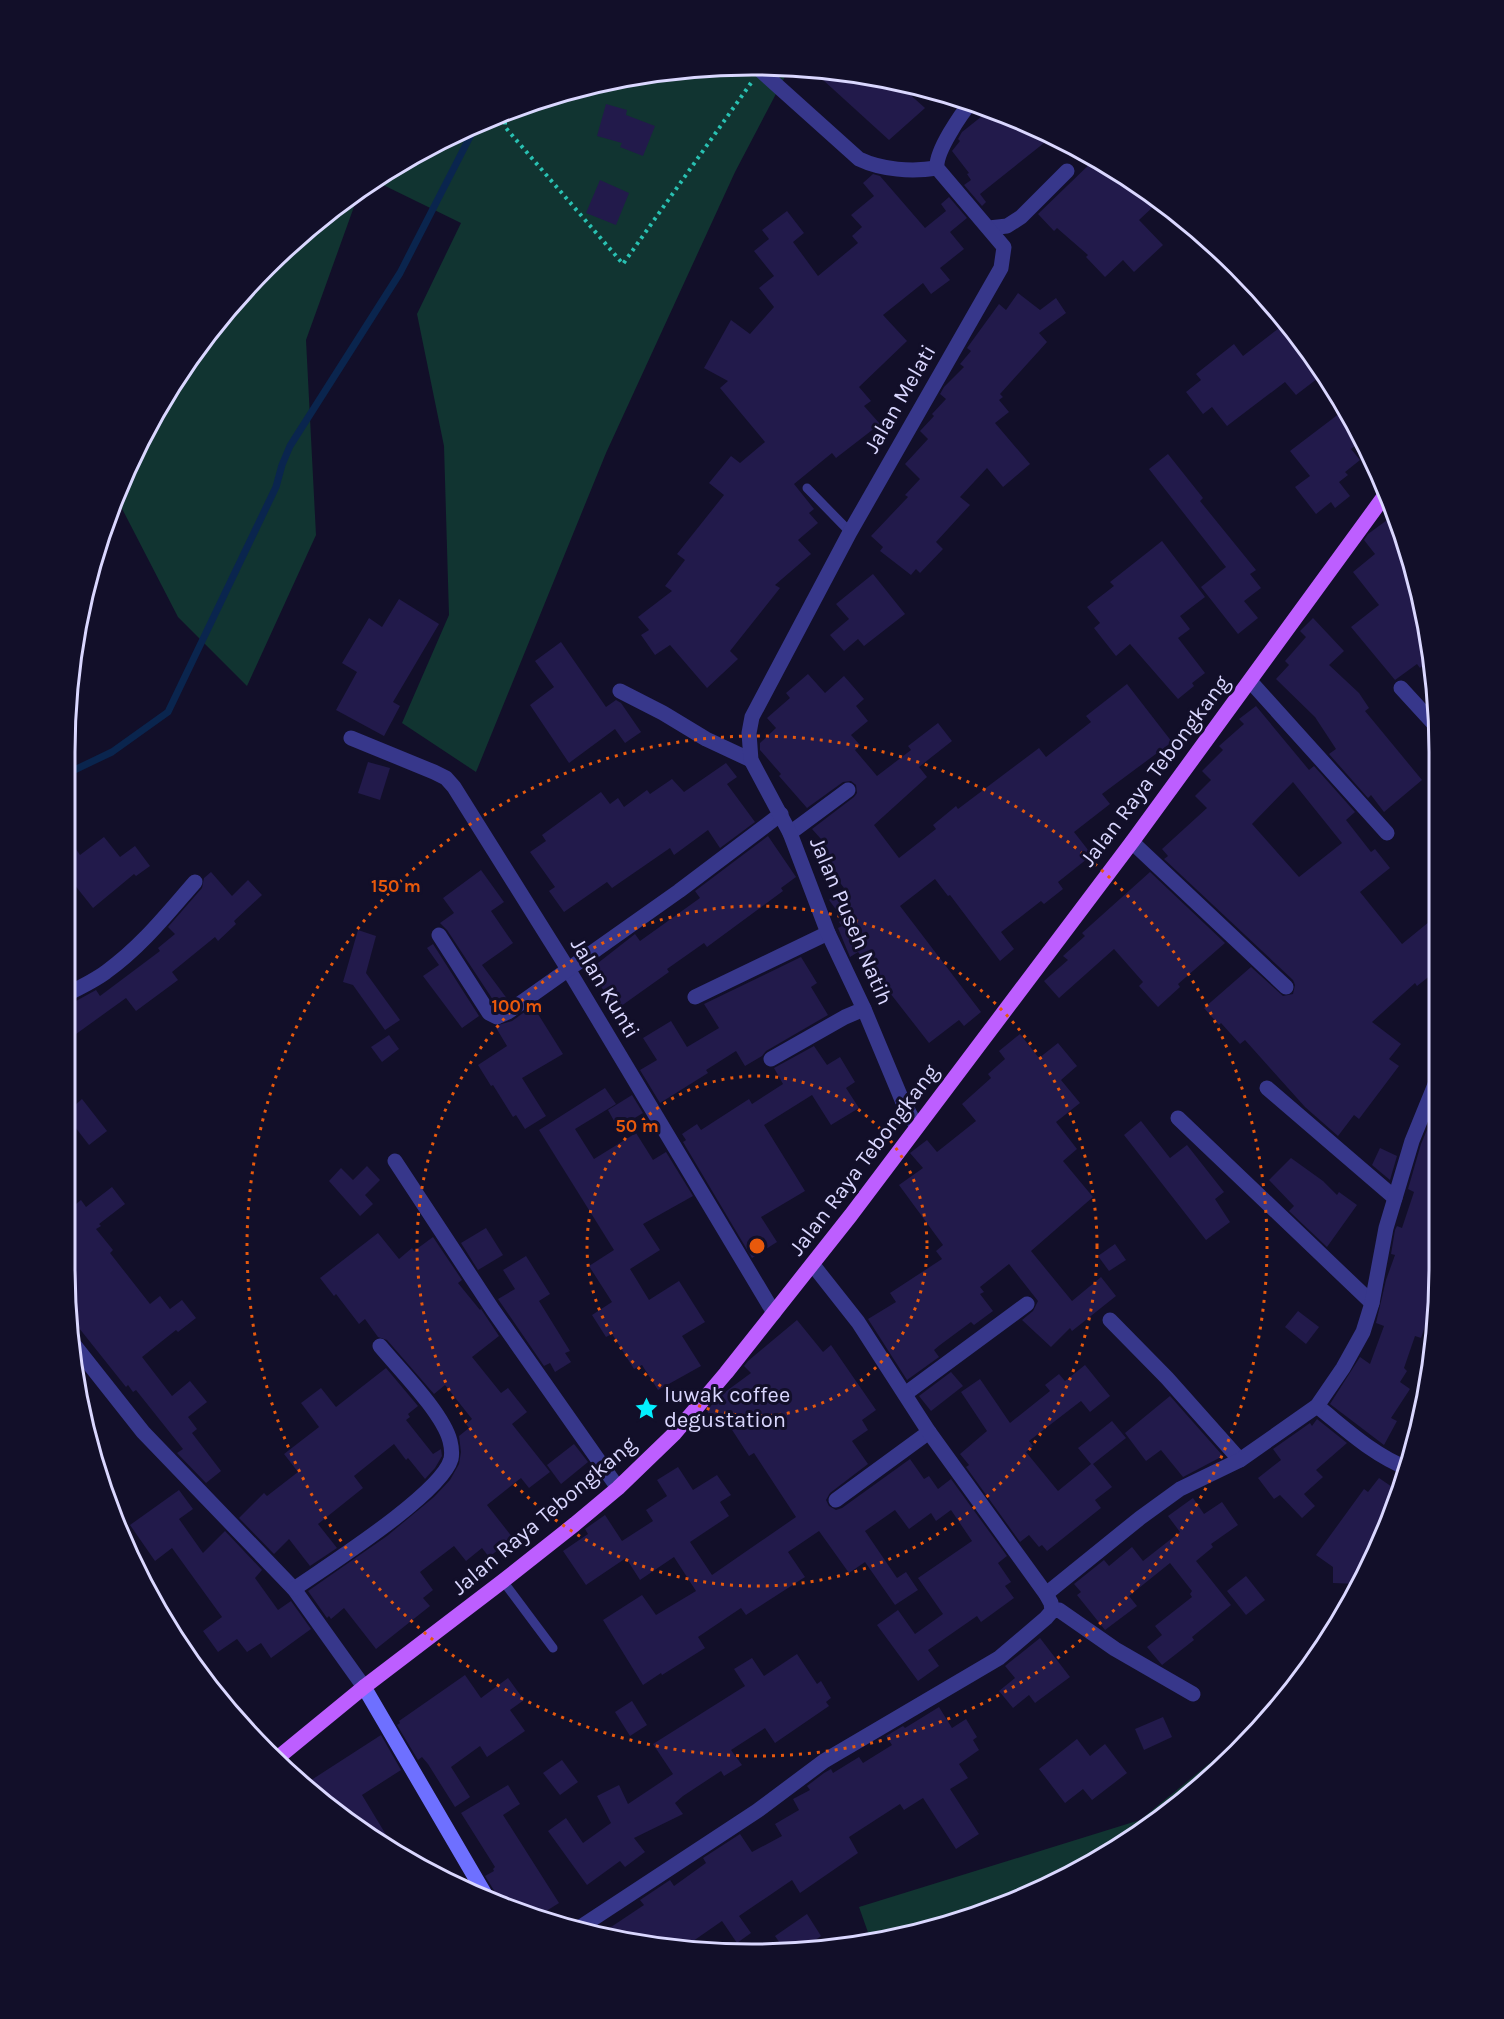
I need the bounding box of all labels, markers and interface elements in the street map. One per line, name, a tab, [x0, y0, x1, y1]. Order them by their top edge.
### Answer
street label: Jalan Melati	[859, 340, 941, 458]
street label: Jalan Raya Tebongkang	[1075, 670, 1236, 872]
street label: Jalan Puseh Natih	[804, 833, 898, 1009]
text: 150 m	[371, 875, 421, 897]
street label: Jalan Kunti	[565, 933, 645, 1043]
text: 100 m	[492, 995, 542, 1017]
street label: Jalan Raya Tebongkang	[784, 1059, 945, 1261]
text: 50 m	[615, 1115, 659, 1137]
centre of rings	[747, 1236, 767, 1256]
place label: luwak coffee degustation	[664, 1382, 790, 1433]
place icon: luwak coffee degustation	[633, 1395, 659, 1421]
street label: Jalan Raya Tebongkang	[447, 1431, 642, 1601]

